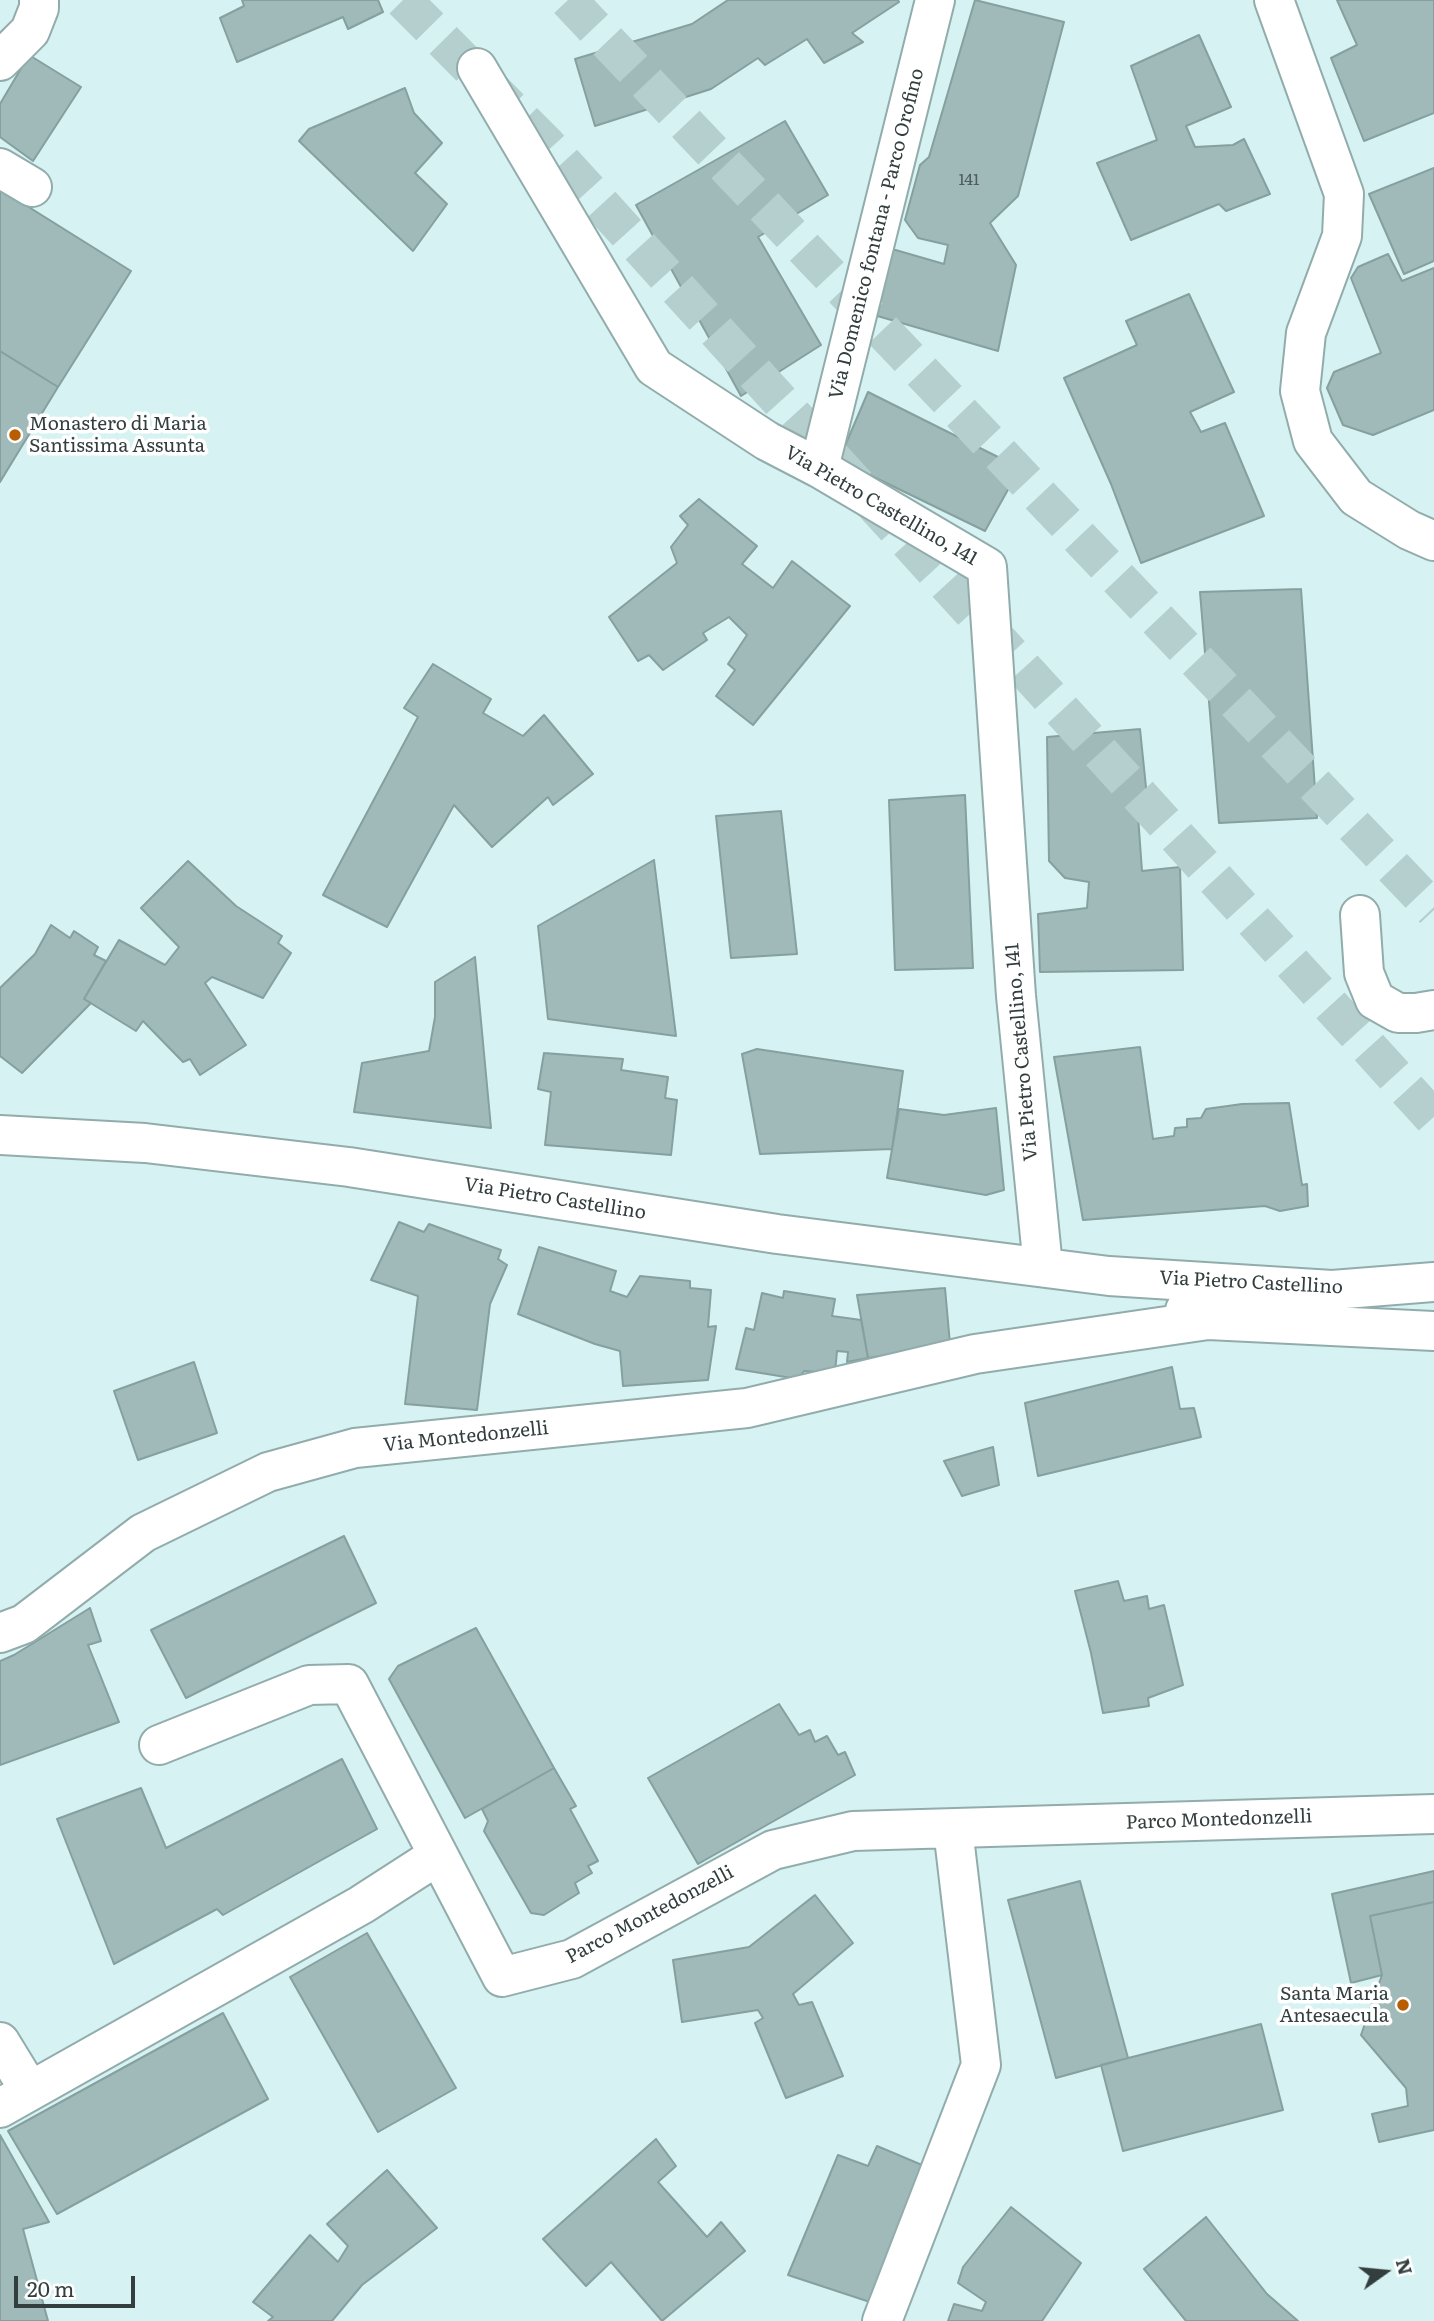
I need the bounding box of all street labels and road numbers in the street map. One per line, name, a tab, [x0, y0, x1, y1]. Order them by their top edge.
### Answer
street label: Via Domenico fontana - Parco Orofino	[825, 66, 929, 402]
street label: Via Pietro Castellino, 141	[781, 441, 981, 571]
street label: Via Pietro Castellino, 141	[1001, 942, 1043, 1162]
street label: Via Pietro Castellino	[462, 1173, 648, 1225]
street label: Via Pietro Castellino	[1159, 1267, 1343, 1299]
street label: Via Montedonzelli	[382, 1417, 550, 1457]
street label: Parco Montedonzelli	[1125, 1805, 1313, 1835]
street label: Parco Montedonzelli	[562, 1861, 738, 1969]

